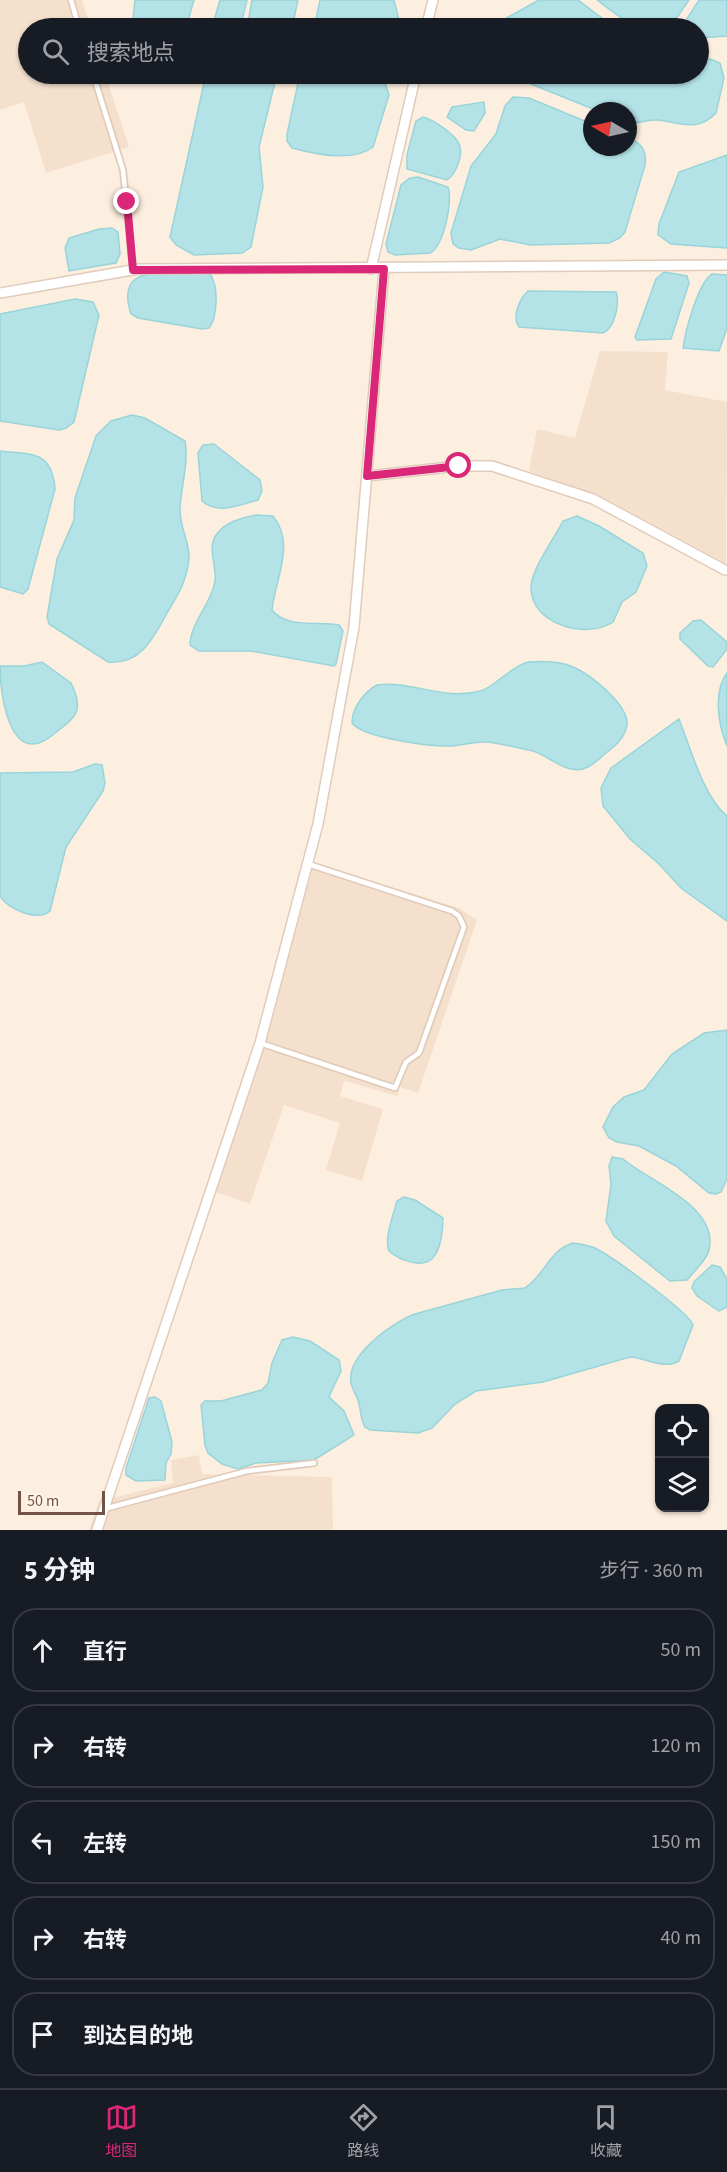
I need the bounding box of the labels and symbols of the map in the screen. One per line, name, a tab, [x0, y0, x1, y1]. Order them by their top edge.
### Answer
north arrow	[583, 102, 637, 156]
route end	[113, 188, 139, 214]
route start	[445, 452, 471, 478]
scale bar	[18, 1488, 105, 1516]

